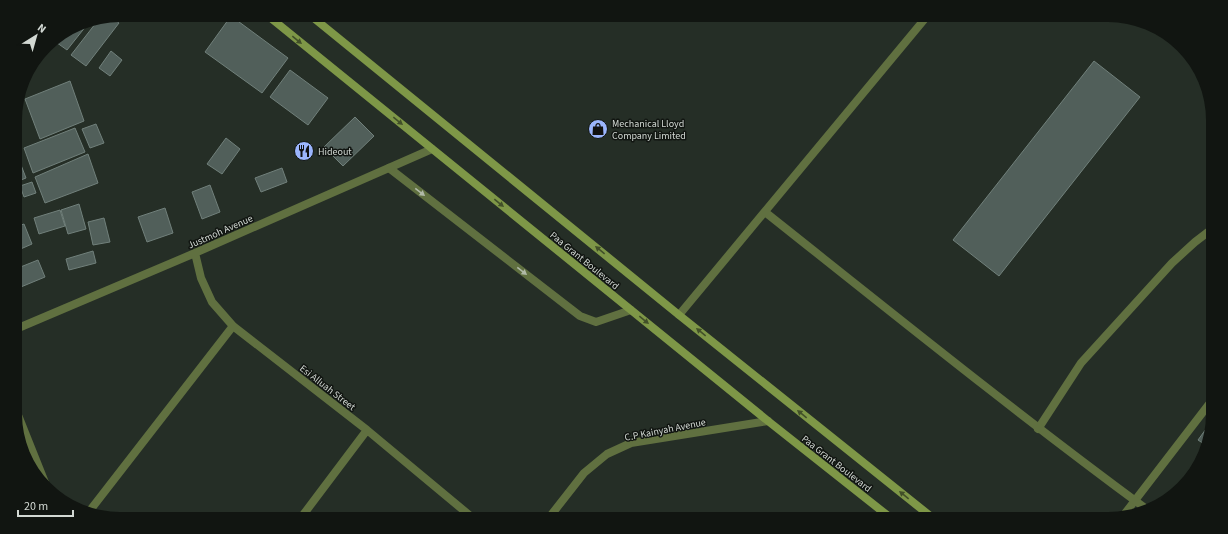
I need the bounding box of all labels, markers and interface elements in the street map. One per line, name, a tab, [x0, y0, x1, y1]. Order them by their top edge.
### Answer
north arrow	[16, 16, 56, 56]
text: N	[34, 20, 49, 37]
one-way arrow	[292, 35, 302, 44]
one-way arrow	[393, 117, 404, 126]
place label: Mechanical Lloyd Company Limited	[612, 117, 686, 143]
shop icon: Mechanical Lloyd Company Limited	[587, 118, 609, 140]
restaurant icon: Hideout	[293, 140, 315, 162]
place label: Hideout	[318, 145, 352, 159]
one-way arrow	[414, 187, 425, 196]
one-way arrow	[494, 199, 505, 207]
street label: Justmoh Avenue	[186, 211, 255, 252]
street label: Paa Grant Boulevard	[547, 228, 622, 293]
one-way arrow	[594, 246, 605, 255]
one-way arrow	[517, 267, 528, 275]
one-way arrow	[638, 316, 649, 325]
one-way arrow	[695, 328, 706, 337]
street label: Esi Alluah Street	[297, 362, 359, 414]
one-way arrow	[797, 409, 808, 418]
street label: C.P Kainyah Avenue	[623, 415, 707, 445]
street label: Paa Grant Boulevard	[798, 432, 874, 496]
one-way arrow	[898, 490, 909, 499]
scale bar	[18, 492, 73, 518]
text: 20 m	[24, 498, 48, 515]

